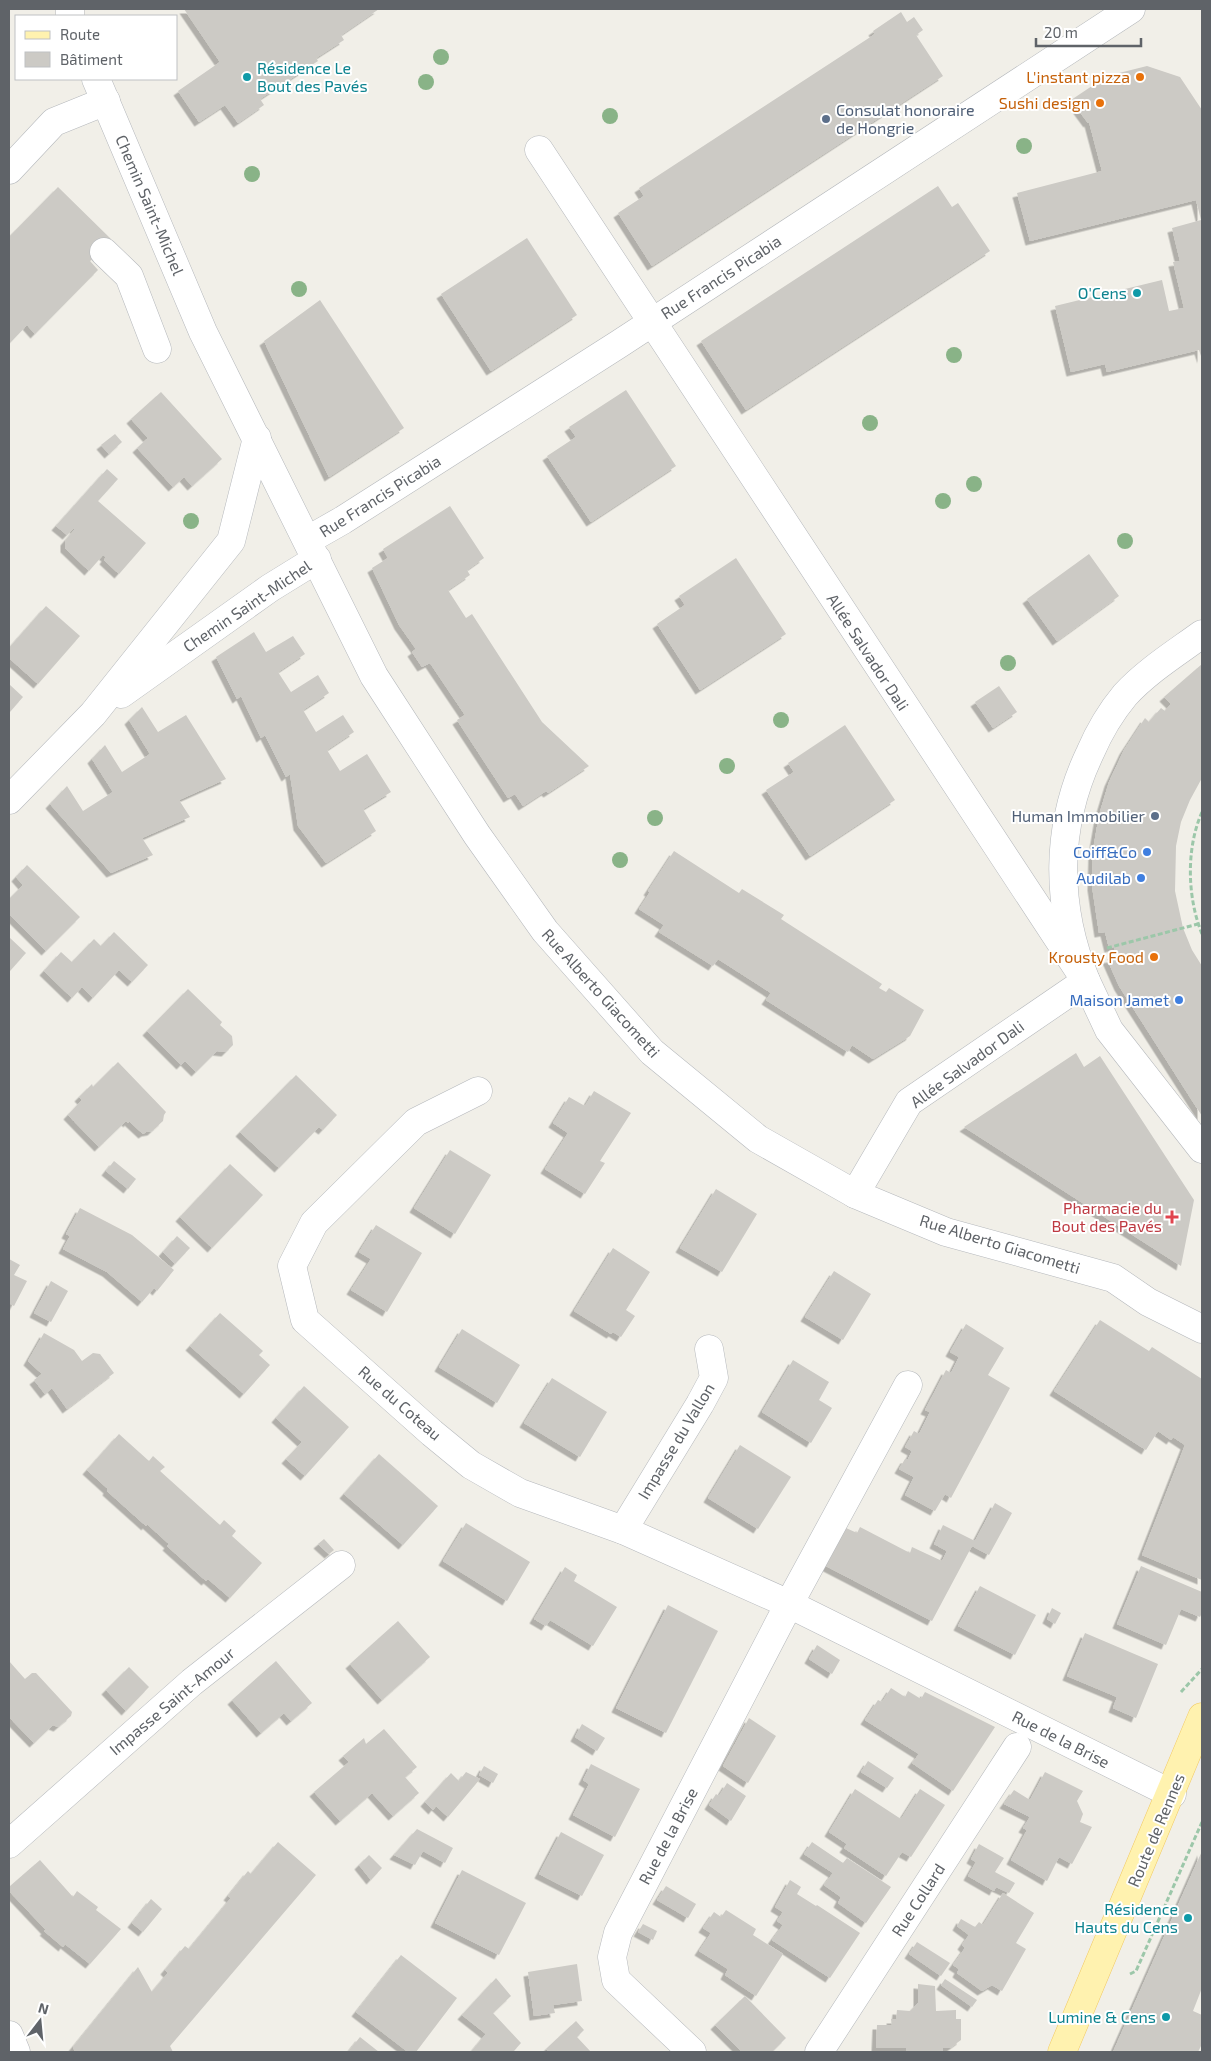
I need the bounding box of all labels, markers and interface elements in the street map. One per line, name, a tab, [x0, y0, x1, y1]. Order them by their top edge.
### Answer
legend	[15, 15, 178, 80]
scale bar	[1036, 15, 1141, 47]
text: 20 m	[1044, 23, 1078, 41]
text: Route	[60, 25, 100, 43]
text: Bâtiment	[60, 50, 123, 68]
place label: Résidence Le Bout des Pavés	[257, 58, 368, 95]
place label: L'instant pizza	[1026, 67, 1130, 86]
marker: Résidence Le Bout des Pavés	[241, 71, 253, 83]
marker: L'instant pizza	[1134, 71, 1146, 83]
place label: Sushi design	[999, 93, 1090, 112]
marker: Sushi design	[1094, 97, 1106, 109]
place label: Consulat honoraire de Hongrie	[836, 100, 975, 137]
marker: Consulat honoraire de Hongrie	[820, 113, 832, 125]
street label: Chemin Saint-Michel	[112, 132, 189, 278]
street label: Rue Francis Picabia	[657, 231, 784, 323]
place label: O'Cens	[1078, 283, 1127, 302]
marker: O'Cens	[1131, 287, 1143, 299]
street label: Rue Francis Picabia	[316, 451, 444, 541]
street label: Chemin Saint-Michel	[179, 555, 315, 656]
street label: Allée Salvador Dali	[824, 590, 913, 714]
place label: Human Immobilier	[1011, 806, 1146, 825]
marker: Human Immobilier	[1149, 810, 1161, 822]
place label: Coiff&Co	[1073, 842, 1137, 861]
marker: Coiff&Co	[1141, 846, 1153, 858]
place label: Audilab	[1076, 868, 1131, 887]
marker: Audilab	[1135, 872, 1147, 884]
street label: Rue Alberto Giacometti	[539, 924, 664, 1061]
place label: Krousty Food	[1049, 947, 1144, 966]
marker: Krousty Food	[1148, 951, 1160, 963]
place label: Maison Jamet	[1070, 990, 1169, 1009]
marker: Maison Jamet	[1173, 994, 1185, 1006]
street label: Allée Salvador Dali	[906, 1016, 1027, 1111]
place label: Pharmacie du Bout des Pavés	[1051, 1198, 1162, 1235]
street label: Rue Alberto Giacometti	[918, 1210, 1083, 1277]
marker: Pharmacie du Bout des Pavés	[1166, 1211, 1178, 1223]
street label: Rue du Coteau	[355, 1361, 446, 1444]
street label: Impasse du Vallon	[633, 1379, 718, 1502]
street label: Impasse Saint-Amour	[105, 1642, 239, 1759]
street label: Rue de la Brise	[1009, 1706, 1113, 1771]
street label: Route de Rennes	[1123, 1770, 1188, 1889]
street label: Rue de la Brise	[634, 1784, 701, 1887]
street label: Rue Collard	[887, 1860, 948, 1940]
place label: Résidence Hauts du Cens	[1075, 1899, 1178, 1936]
marker: Résidence Hauts du Cens	[1182, 1912, 1194, 1924]
north arrow	[15, 1996, 65, 2046]
text: N	[37, 1998, 51, 2018]
place label: Lumine & Cens	[1048, 2007, 1156, 2026]
marker: Lumine & Cens	[1160, 2011, 1172, 2023]

